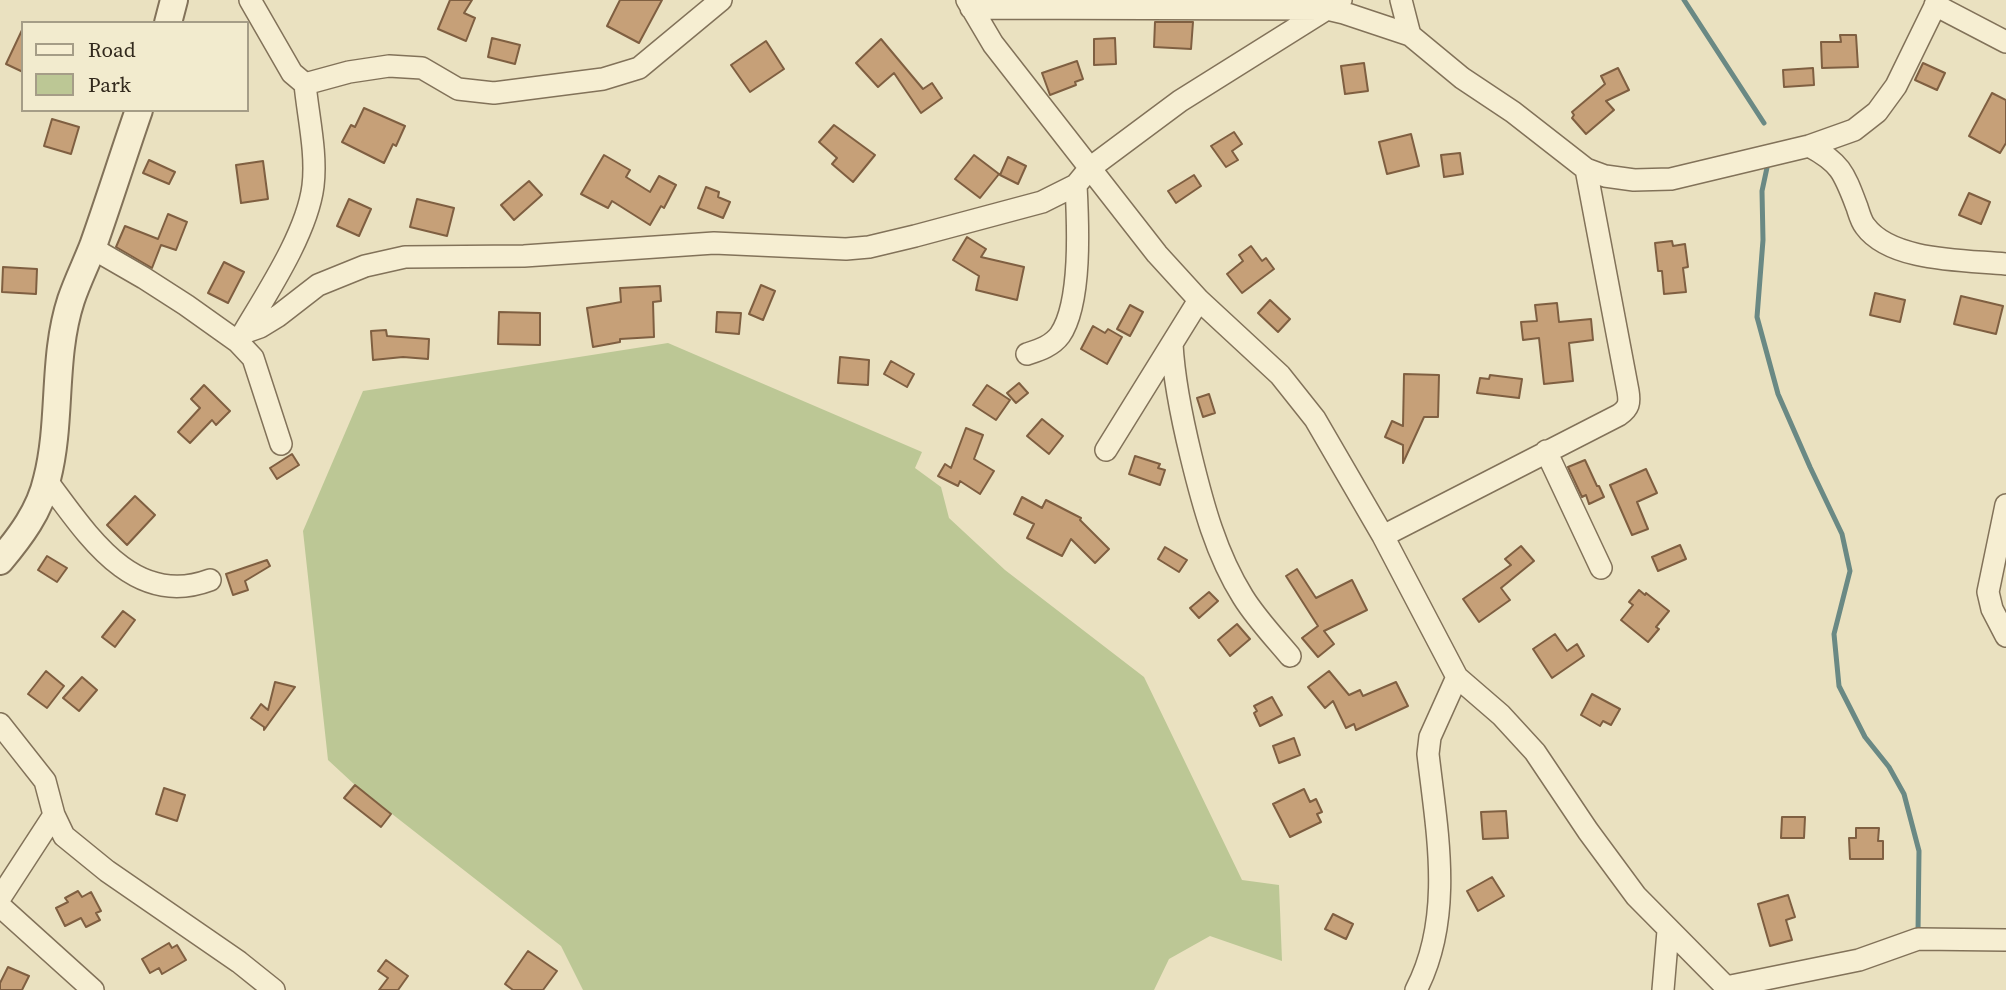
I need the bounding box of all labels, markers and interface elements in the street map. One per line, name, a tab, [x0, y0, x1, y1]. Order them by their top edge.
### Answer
legend	[21, 21, 248, 112]
text: Road	[88, 35, 136, 64]
text: Park	[88, 70, 131, 99]

